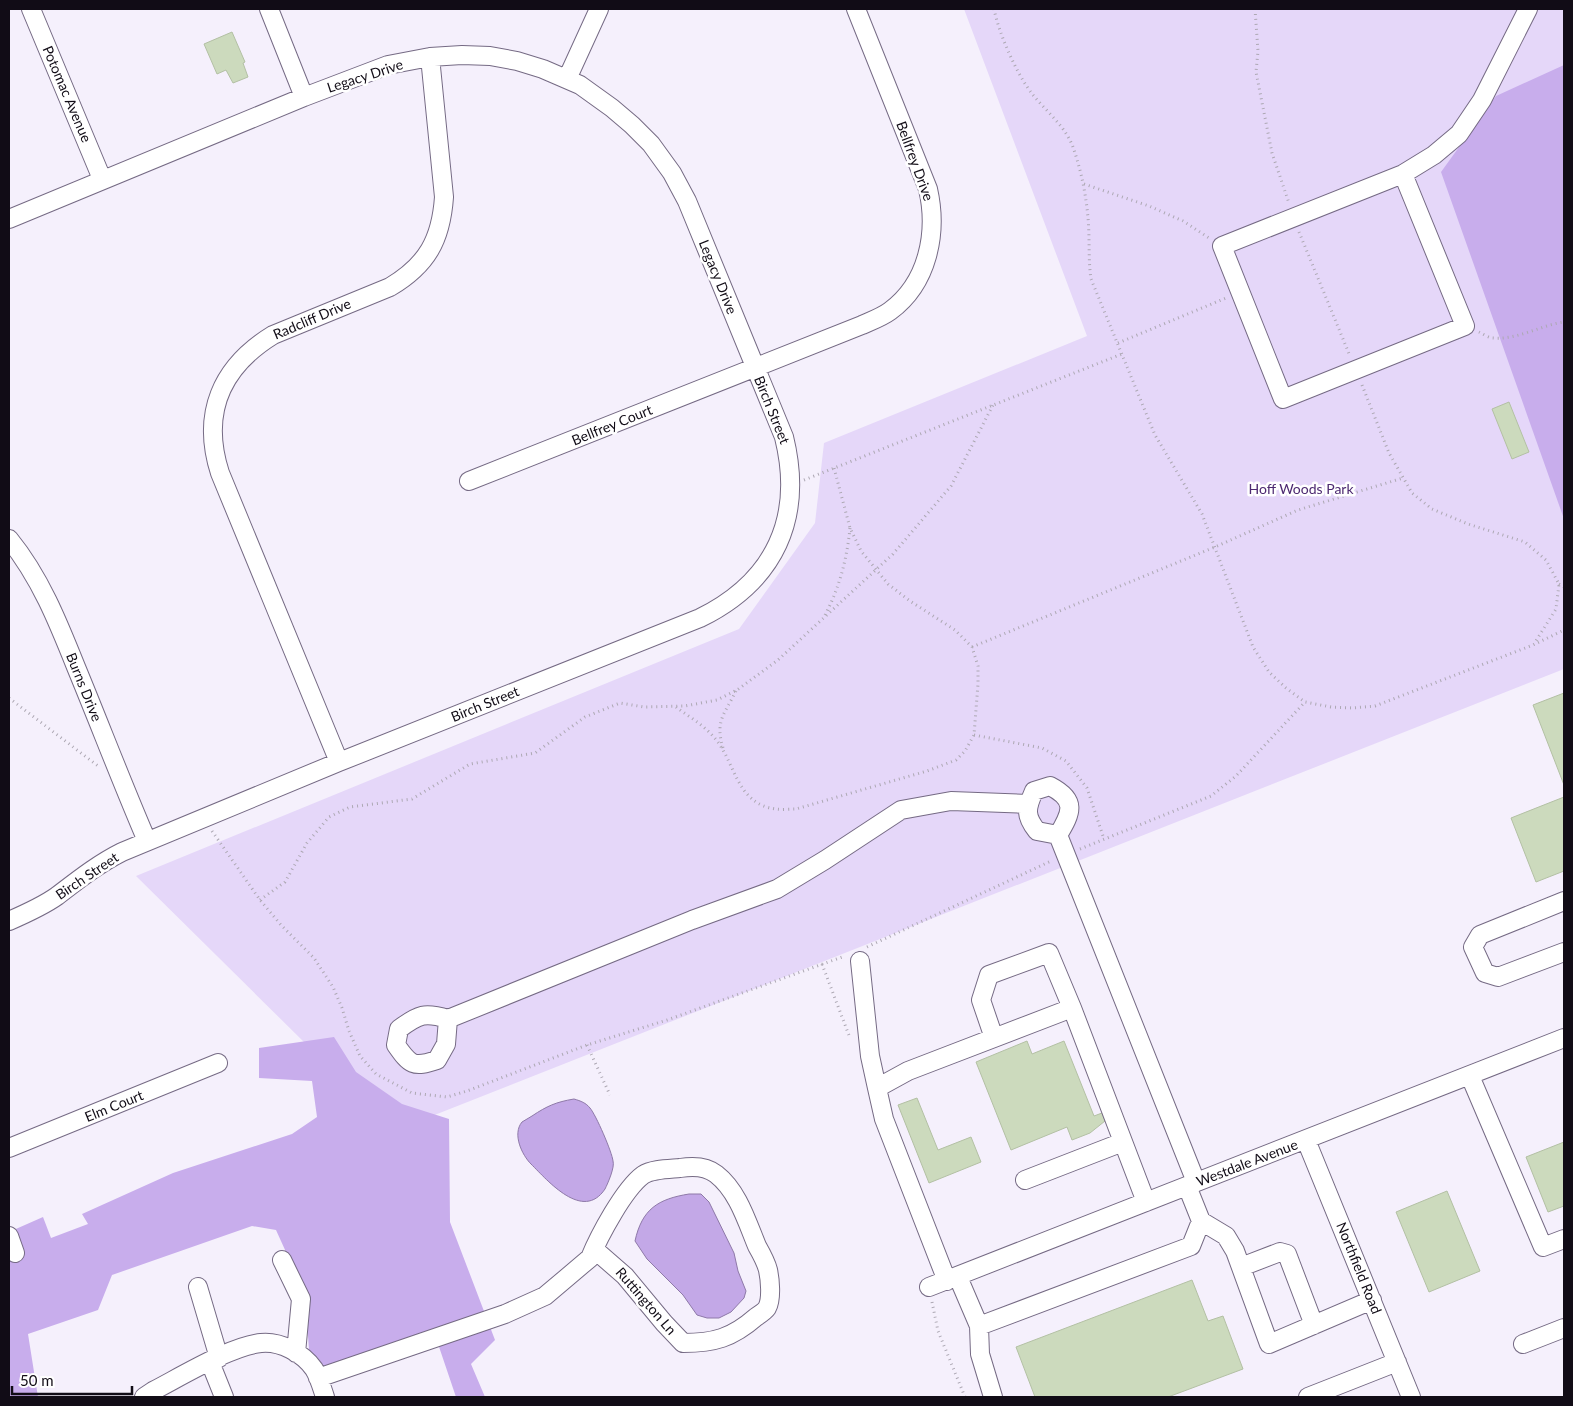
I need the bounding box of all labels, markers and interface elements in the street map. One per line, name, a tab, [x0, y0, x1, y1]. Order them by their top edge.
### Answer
street label: Potomac Avenue	[39, 43, 95, 145]
street label: Legacy Drive	[325, 55, 405, 96]
street label: Bellfrey Drive	[893, 119, 938, 203]
street label: Legacy Drive	[696, 237, 741, 317]
street label: Radcliff Drive	[270, 295, 353, 343]
street label: Birch Street	[751, 373, 794, 446]
street label: Bellfrey Court	[569, 401, 655, 448]
park label: Hoff Woods Park	[1248, 480, 1354, 497]
street label: Burns Drive	[63, 650, 106, 724]
street label: Birch Street	[448, 682, 521, 725]
street label: Birch Street	[52, 848, 121, 903]
street label: Elm Court	[82, 1086, 146, 1125]
street label: Westdale Avenue	[1194, 1135, 1300, 1190]
street label: Northfield Road	[1333, 1219, 1386, 1316]
street label: Ruttington Ln	[612, 1263, 680, 1338]
scale bar	[12, 1364, 132, 1396]
text: 50 m	[20, 1371, 54, 1389]

